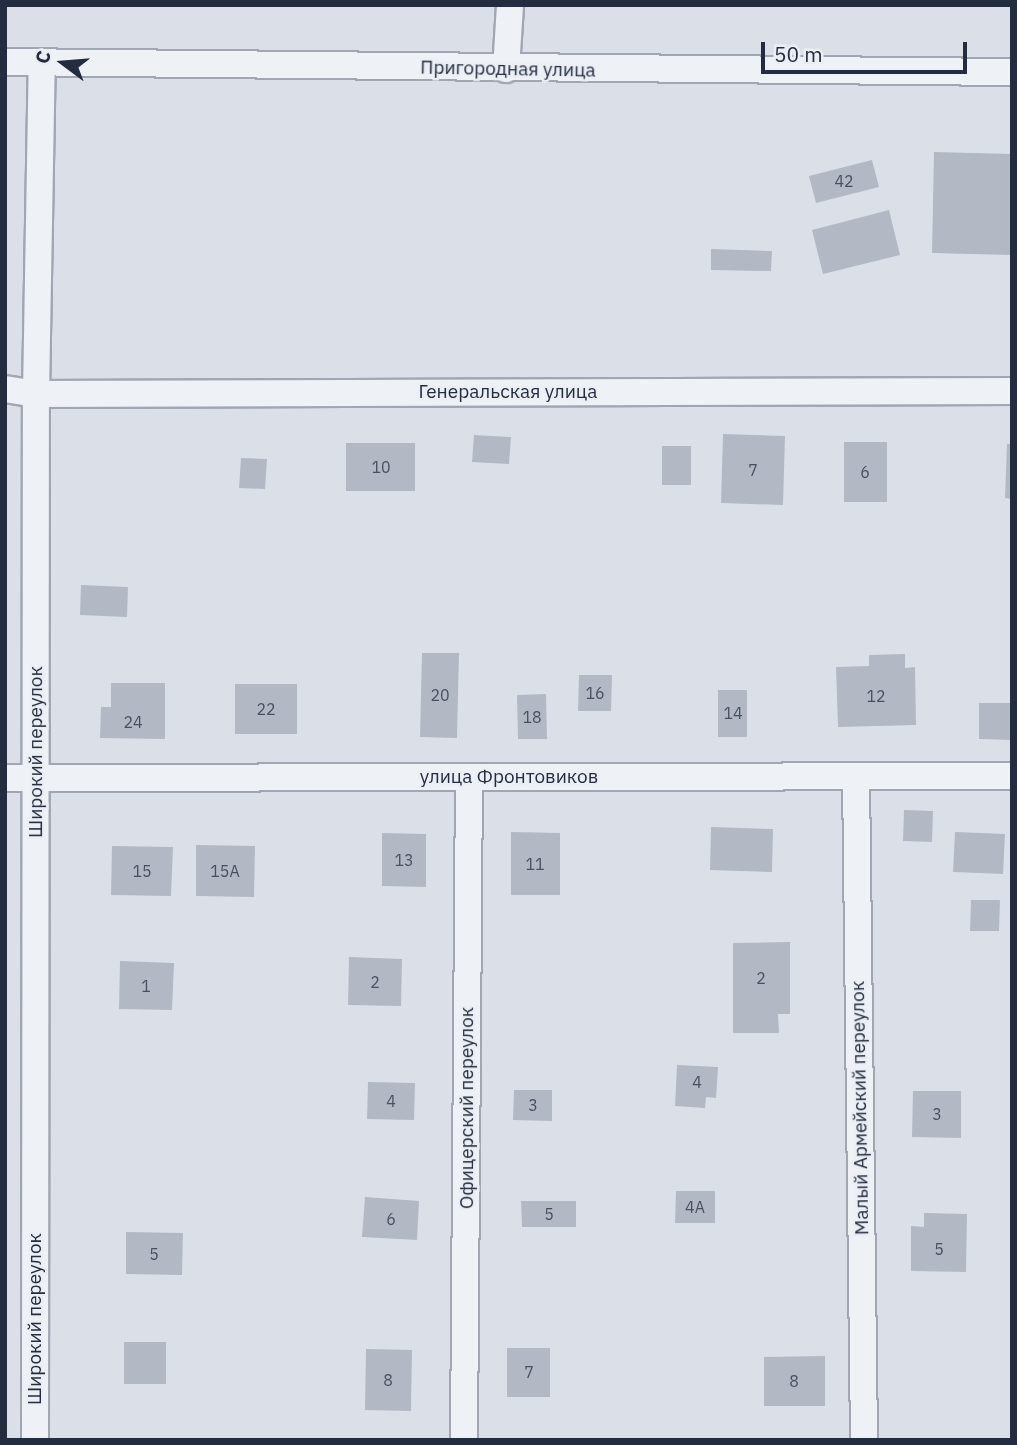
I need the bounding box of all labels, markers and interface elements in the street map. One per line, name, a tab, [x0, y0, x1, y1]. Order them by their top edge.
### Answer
north arrow	[28, 28, 98, 98]
scale bar	[765, 28, 972, 72]
text: 50 m	[774, 40, 823, 68]
text: С	[30, 48, 56, 66]
street label: Пригородная улица	[420, 56, 596, 82]
house number: 42	[834, 171, 854, 191]
street label: Генеральская улица	[419, 381, 597, 403]
house number: 10	[371, 457, 391, 477]
house number: 7	[748, 460, 758, 480]
house number: 6	[860, 462, 870, 482]
street label: Широкий переулок	[25, 666, 47, 838]
house number: 16	[585, 683, 605, 703]
house number: 20	[430, 685, 450, 705]
house number: 12	[866, 686, 886, 706]
house number: 22	[256, 699, 276, 719]
house number: 14	[723, 703, 743, 723]
house number: 18	[522, 707, 542, 727]
house number: 24	[123, 712, 143, 732]
street label: улица Фронтовиков	[420, 766, 598, 788]
house number: 13	[394, 850, 414, 870]
house number: 11	[525, 854, 545, 874]
house number: 15	[132, 861, 152, 881]
house number: 15А	[210, 861, 240, 881]
house number: 2	[756, 968, 766, 988]
house number: 2	[370, 972, 380, 992]
house number: 1	[141, 976, 151, 996]
street label: Малый Армейский переулок	[846, 981, 874, 1235]
street label: Офицерский переулок	[456, 1007, 478, 1209]
house number: 4	[692, 1072, 702, 1092]
house number: 4	[386, 1091, 396, 1111]
house number: 3	[528, 1095, 538, 1115]
house number: 3	[932, 1104, 942, 1124]
house number: 4А	[685, 1197, 705, 1217]
house number: 5	[544, 1204, 554, 1224]
house number: 6	[386, 1209, 396, 1229]
street label: Широкий переулок	[24, 1233, 46, 1405]
house number: 5	[934, 1239, 944, 1259]
house number: 5	[149, 1244, 159, 1264]
house number: 7	[524, 1362, 534, 1382]
house number: 8	[383, 1370, 393, 1390]
house number: 8	[789, 1371, 799, 1391]

